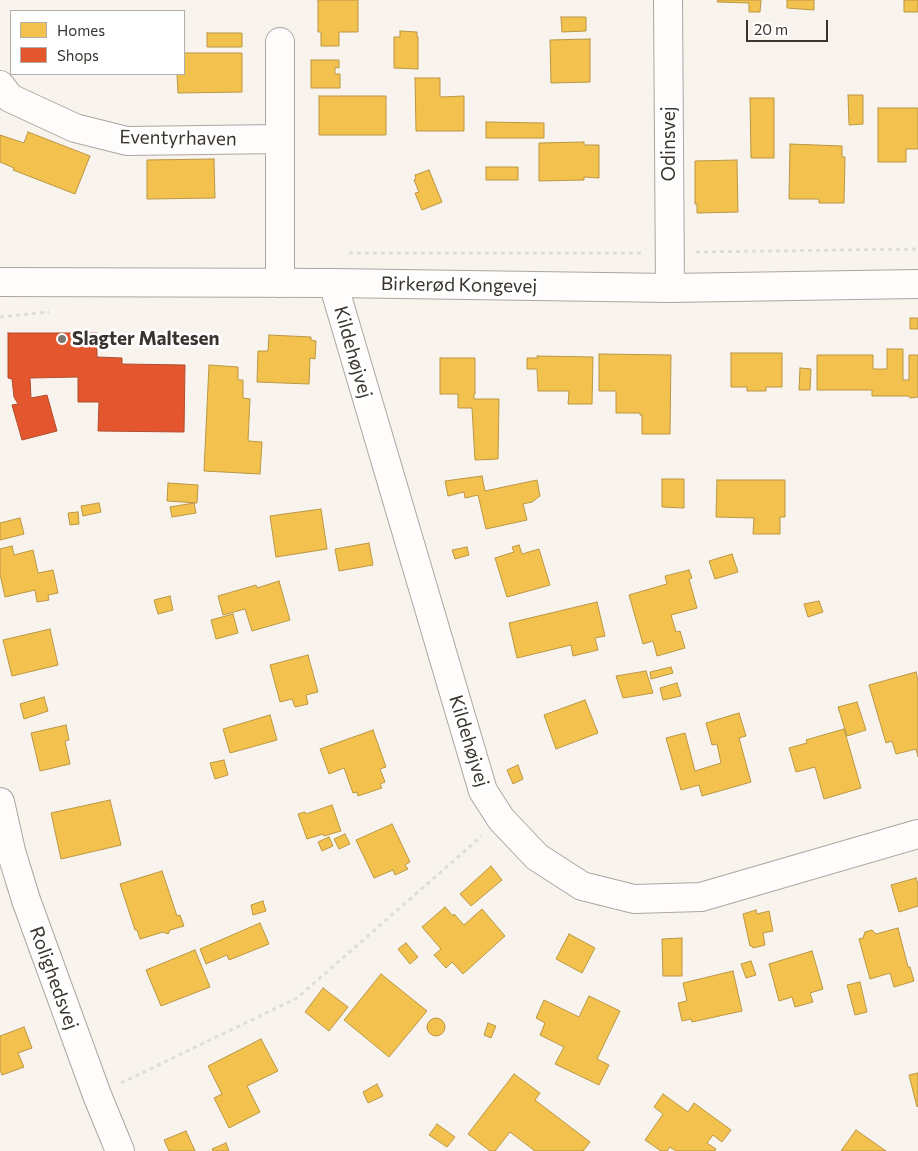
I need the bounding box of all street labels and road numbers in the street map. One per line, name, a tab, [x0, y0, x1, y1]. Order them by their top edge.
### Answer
street label: Odinsvej	[658, 107, 680, 181]
street label: Eventyrhaven	[119, 126, 237, 150]
street label: Birkerød Kongevej	[381, 272, 537, 298]
street label: Kildehøjvej	[329, 303, 377, 401]
street label: Kildehøjvej	[444, 692, 494, 790]
street label: Rolighedsvej	[25, 923, 83, 1033]

